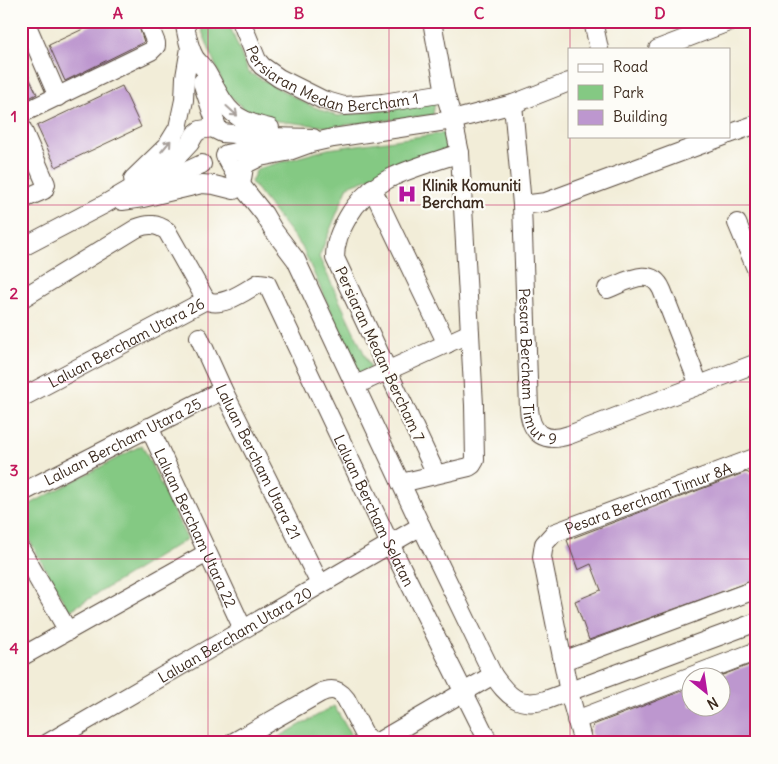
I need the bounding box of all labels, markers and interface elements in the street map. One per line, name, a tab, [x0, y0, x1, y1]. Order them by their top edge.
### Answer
text: A	[113, 3, 123, 23]
text: B	[294, 3, 305, 23]
text: C	[474, 3, 485, 23]
text: D	[654, 3, 666, 23]
street label: Persiaran Medan Bercham 1	[243, 43, 420, 115]
legend	[568, 48, 730, 138]
text: Road	[613, 57, 648, 76]
text: Park	[613, 83, 644, 102]
text: 1	[11, 106, 17, 126]
one-way arrow	[225, 106, 238, 117]
text: Building	[613, 107, 668, 126]
one-way arrow	[160, 140, 171, 153]
place label: Klinik Komuniti Bercham	[422, 176, 521, 212]
hospital icon: Klinik Komuniti Bercham	[396, 183, 418, 205]
street label: Persiaran Medan Bercham 7	[331, 264, 429, 444]
text: 2	[10, 283, 19, 303]
street label: Pesara Bercham Timur 9	[515, 288, 557, 448]
street label: Laluan Bercham Utara 26	[45, 293, 207, 391]
street label: Laluan Bercham Utara 21	[212, 381, 305, 542]
street label: Laluan Bercham Utara 25	[41, 393, 204, 489]
street label: Laluan Bercham Selatan	[330, 431, 419, 590]
street label: Laluan Bercham Utara 22	[151, 445, 241, 610]
street label: Pesara Bercham Timur 8A	[562, 458, 734, 538]
text: 3	[9, 460, 19, 480]
street label: Laluan Bercham Utara 20	[154, 582, 315, 687]
text: 4	[9, 638, 19, 658]
north arrow	[680, 666, 730, 716]
text: N	[704, 693, 721, 713]

